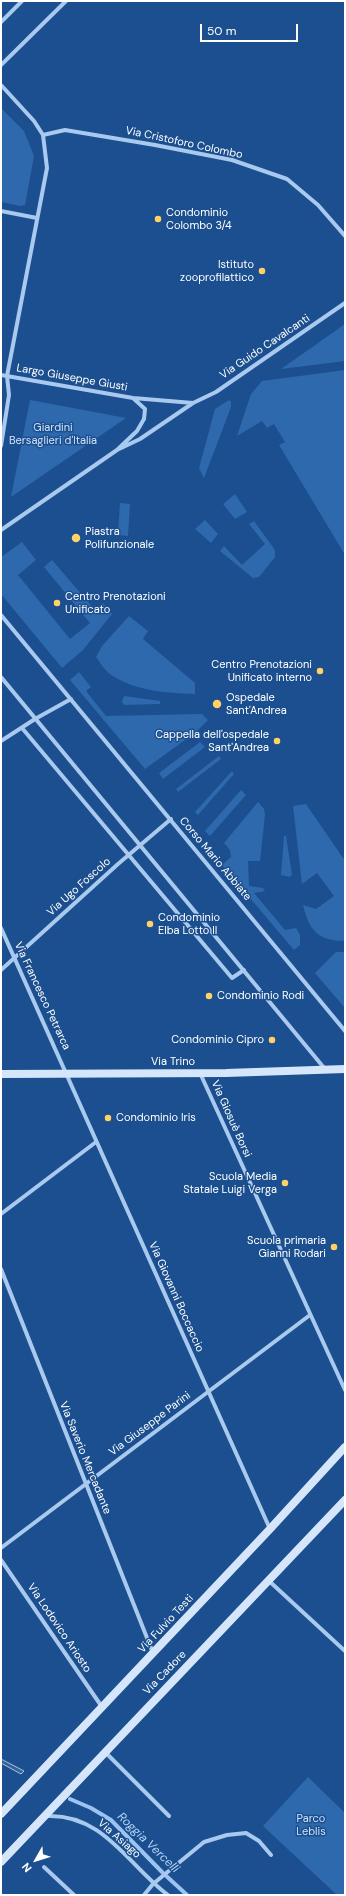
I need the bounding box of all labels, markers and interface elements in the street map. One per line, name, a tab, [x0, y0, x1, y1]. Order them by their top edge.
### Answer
scale bar	[202, 16, 300, 42]
text: 50 m	[207, 23, 236, 39]
street label: Via Cristoforo Colombo	[124, 124, 244, 162]
place label: Condominio Colombo 3/4	[166, 206, 232, 232]
marker: Condominio Colombo 3/4	[153, 214, 163, 224]
place label: Istituto zooprofilattico	[180, 258, 254, 284]
marker: Istituto zooprofilattico	[257, 266, 267, 276]
street label: Via Guido Cavalcanti	[217, 312, 313, 382]
street label: Largo Giuseppe Giusti	[15, 362, 129, 394]
park label: Giardini Bersaglieri d'Italia	[9, 421, 97, 447]
place label: Piastra Polifunzionale	[85, 525, 154, 551]
marker: Piastra Polifunzionale	[70, 532, 82, 544]
place label: Centro Prenotazioni Unificato	[65, 590, 166, 616]
marker: Centro Prenotazioni Unificato	[52, 598, 62, 608]
place label: Centro Prenotazioni Unificato interno	[211, 658, 312, 684]
marker: Centro Prenotazioni Unificato interno	[315, 666, 325, 676]
place label: Ospedale Sant'Andrea	[226, 691, 287, 717]
marker: Ospedale Sant'Andrea	[211, 698, 223, 710]
place label: Cappella dell'ospedale Sant'Andrea	[155, 728, 269, 754]
marker: Cappella dell'ospedale Sant'Andrea	[272, 736, 282, 746]
street label: Corso Mario Abbiate	[176, 815, 254, 903]
street label: Via Ugo Foscolo	[44, 855, 114, 919]
place label: Condominio Elba Lotto II	[158, 911, 220, 937]
marker: Condominio Elba Lotto II	[145, 919, 155, 929]
street label: Via Francesco Petrarca	[11, 940, 73, 1052]
place label: Condominio Rodi	[217, 989, 304, 1003]
marker: Condominio Rodi	[204, 991, 214, 1001]
place label: Condominio Cipro	[171, 1033, 264, 1047]
marker: Condominio Cipro	[267, 1035, 277, 1045]
street label: Via Trino	[151, 1055, 195, 1069]
street label: Via Giosuè Borsi	[208, 1078, 254, 1160]
place label: Condominio Iris	[116, 1111, 196, 1125]
marker: Condominio Iris	[103, 1113, 113, 1123]
place label: Scuola Media Statale Luigi Verga	[183, 1170, 277, 1196]
marker: Scuola Media Statale Luigi Verga	[280, 1178, 290, 1188]
place label: Scuola primaria Gianni Rodari	[247, 1234, 326, 1260]
street label: Via Giovanni Boccaccio	[146, 1240, 206, 1354]
marker: Scuola primaria Gianni Rodari	[329, 1242, 339, 1252]
street label: Via Giuseppe Parini	[107, 1389, 193, 1459]
street label: Via Saverio Mercadante	[56, 1400, 114, 1516]
street label: Via Lodovico Ariosto	[24, 1581, 94, 1675]
street label: Via Fulvio Testi	[136, 1592, 196, 1656]
street label: Via Cadore	[141, 1648, 189, 1698]
water label: Roggia Vercelli	[114, 1810, 182, 1876]
park label: Parco Leblis	[296, 1812, 326, 1838]
street label: Via Asiago	[95, 1817, 143, 1861]
north arrow	[16, 1840, 56, 1880]
text: N	[19, 1860, 35, 1875]

